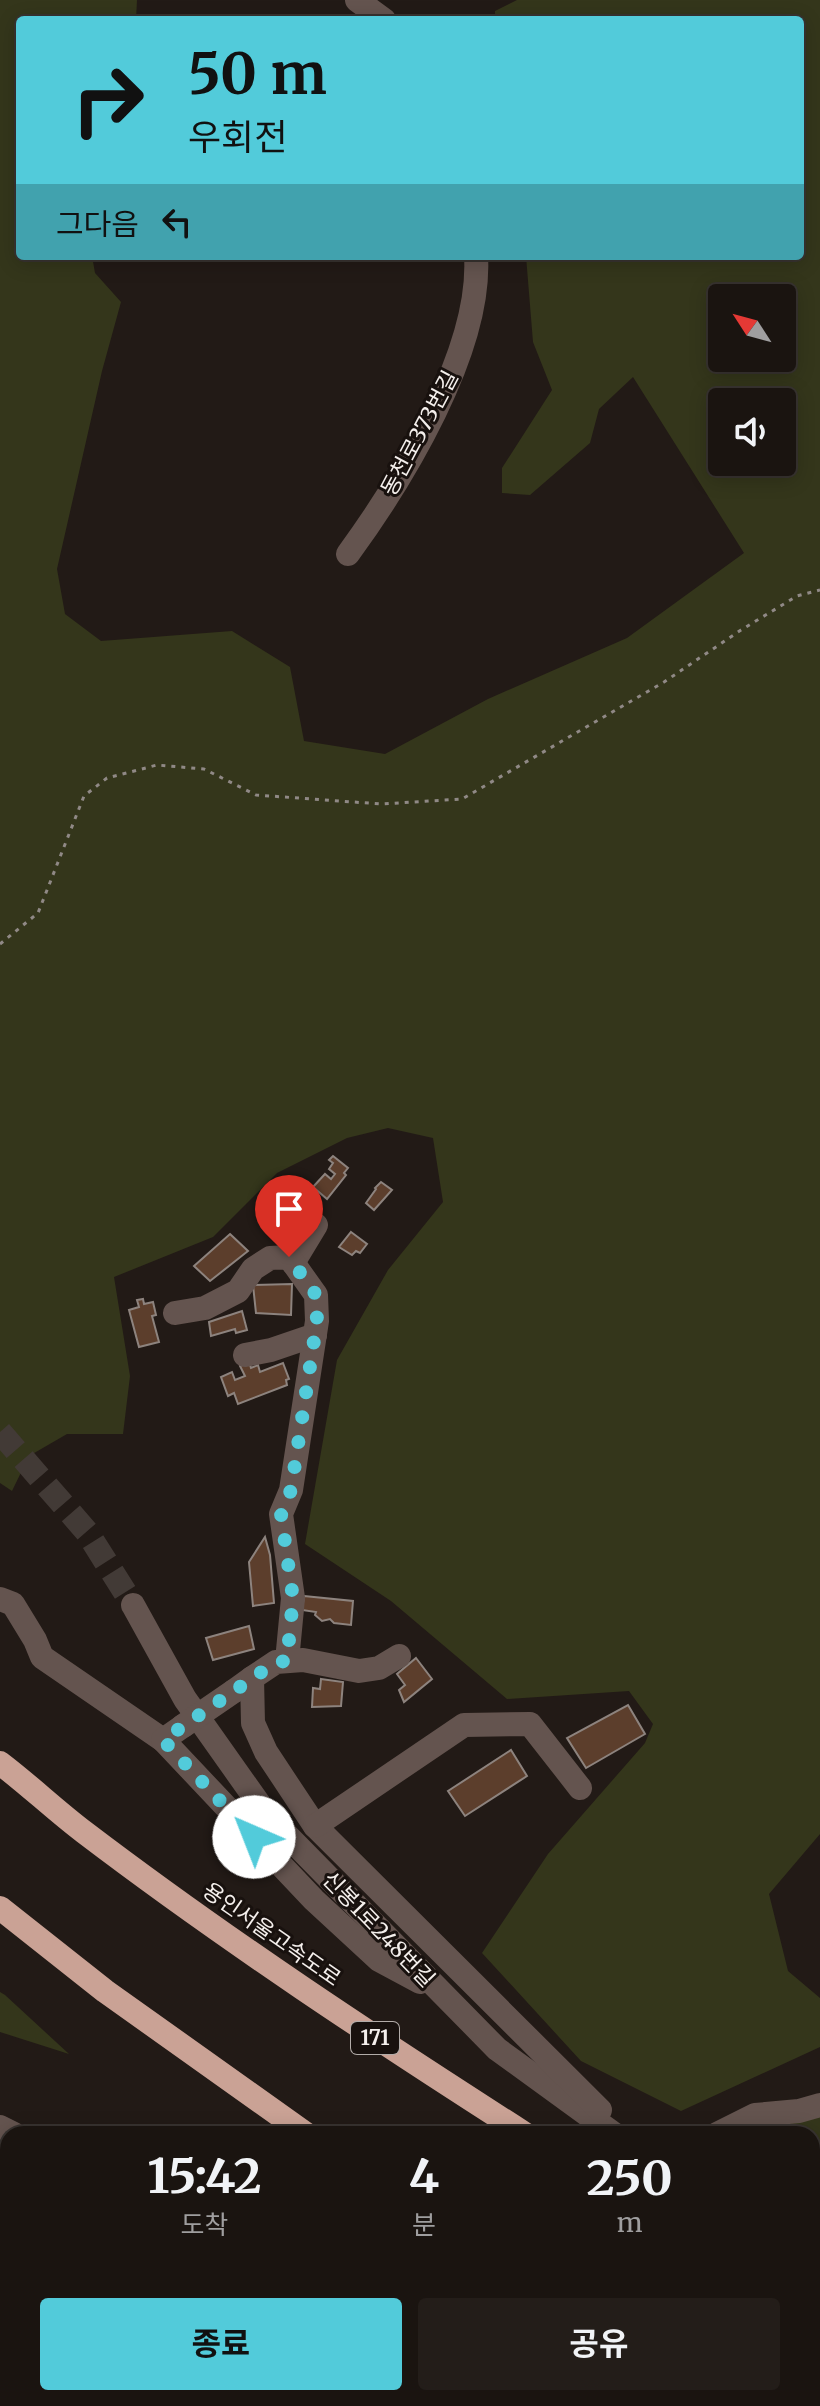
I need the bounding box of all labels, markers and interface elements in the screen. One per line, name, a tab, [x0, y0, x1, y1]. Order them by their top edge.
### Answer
text: 50 m	[188, 39, 327, 109]
icon: right	[56, 48, 160, 152]
text: 우회전	[188, 115, 287, 160]
icon: left	[155, 200, 199, 244]
text: 그다음	[56, 205, 139, 243]
north arrow	[708, 284, 796, 372]
map controls	[708, 284, 796, 476]
street label: 동천로373번길	[374, 366, 464, 500]
button: sound	[708, 388, 796, 476]
pin	[255, 1175, 323, 1257]
icon: arrive	[267, 1187, 311, 1231]
position arrow	[212, 1795, 296, 1879]
street label: 신봉1로248번길	[317, 1865, 441, 1993]
street label: 용인서울고속도로	[198, 1876, 346, 1992]
road number: 171	[351, 2022, 399, 2054]
text: 15:42	[147, 2146, 262, 2206]
text: 4	[409, 2146, 439, 2206]
text: 250	[587, 2148, 673, 2208]
text: m	[617, 2206, 643, 2239]
text: 도착	[180, 2208, 228, 2241]
text: 분	[412, 2208, 436, 2241]
button: 종료	[40, 2298, 402, 2390]
button: 공유	[418, 2298, 780, 2390]

